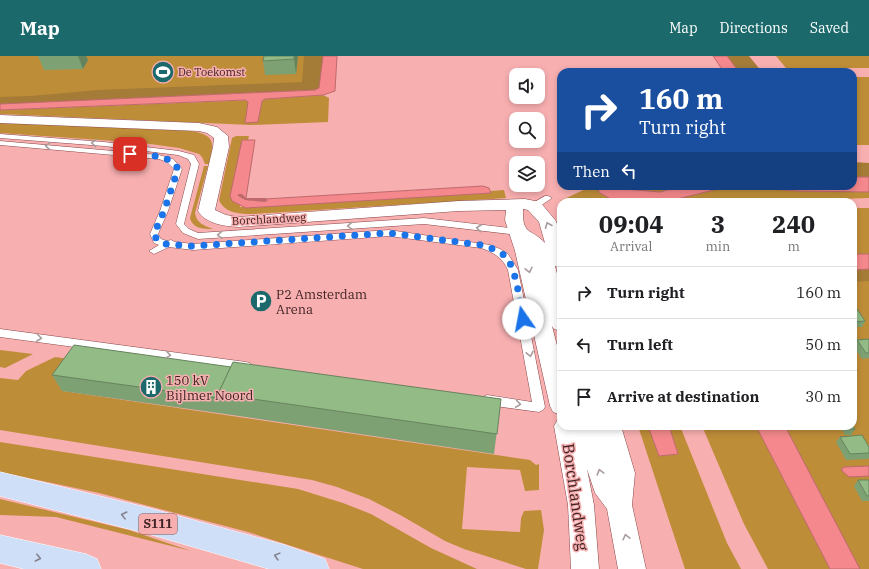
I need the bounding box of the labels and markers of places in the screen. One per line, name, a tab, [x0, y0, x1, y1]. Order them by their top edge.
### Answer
sports icon: De Toekomst	[150, 59, 176, 85]
place label: De Toekomst	[178, 65, 245, 79]
pin	[113, 137, 147, 171]
place label: P2 Amsterdam Arena	[276, 286, 367, 318]
parking icon: P2 Amsterdam Arena	[248, 288, 274, 314]
place label: 150 kV Bijlmer Noord	[166, 372, 253, 404]
building icon: 150 kV Bijlmer Noord	[138, 374, 164, 400]

